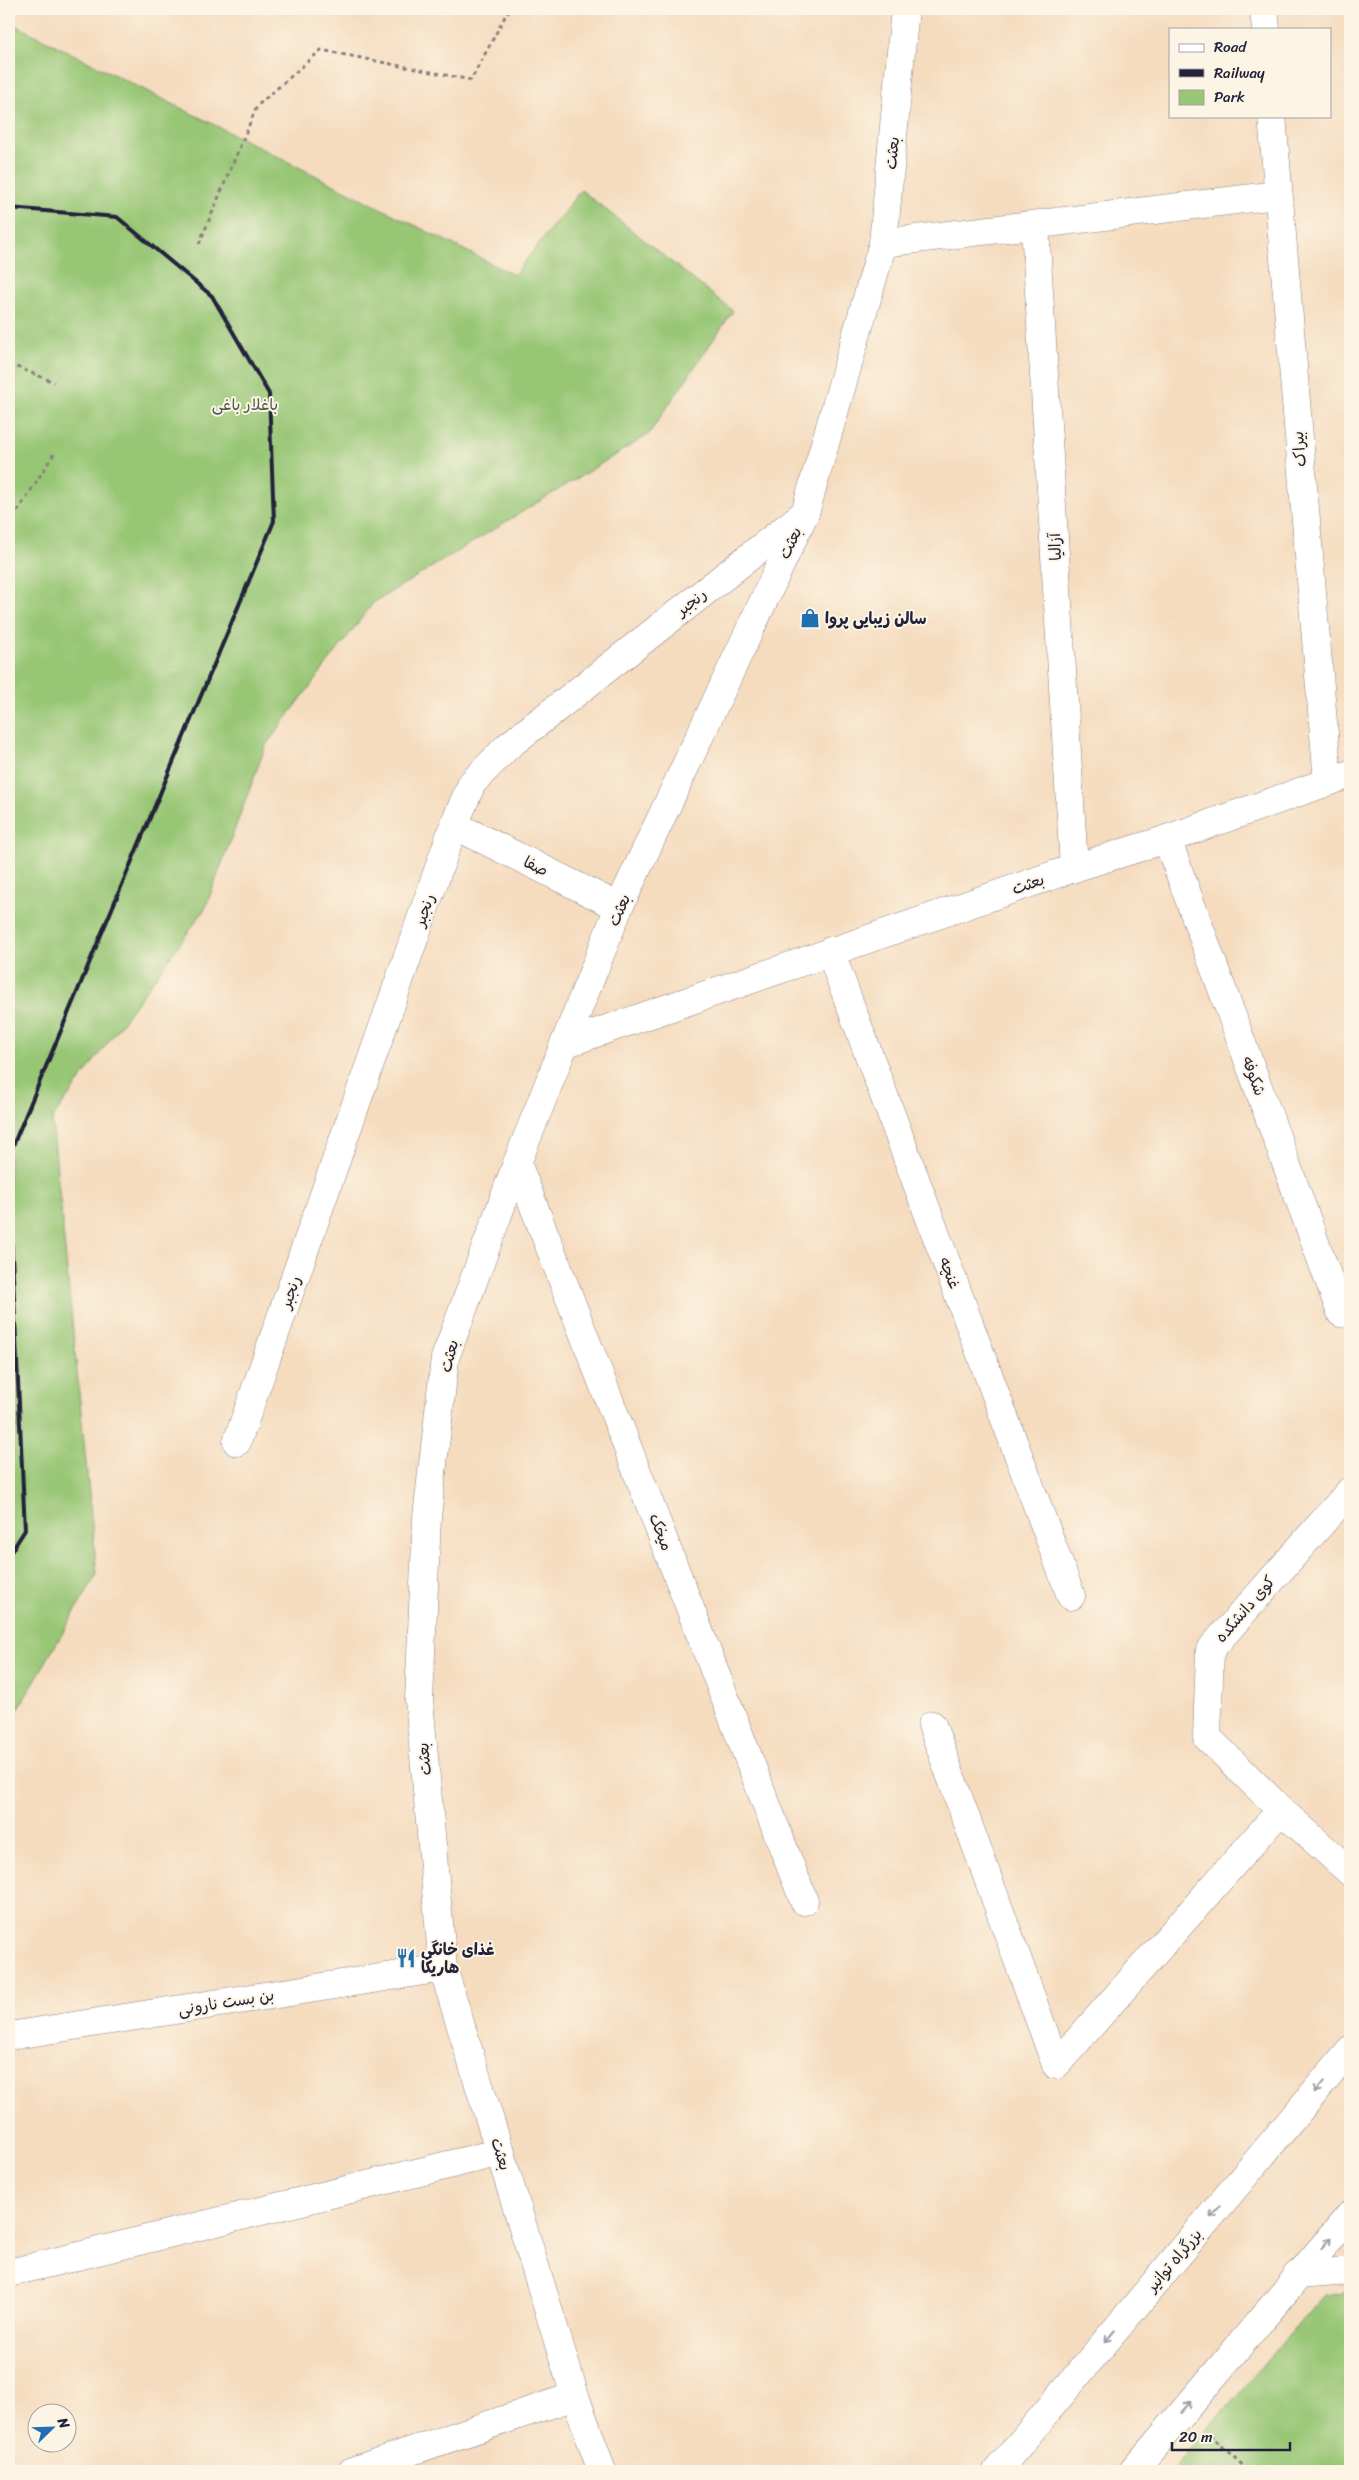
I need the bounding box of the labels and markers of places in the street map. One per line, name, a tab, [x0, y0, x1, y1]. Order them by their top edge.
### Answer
place label: سالن زيبايى پروا	[825, 604, 926, 633]
shop icon: سالن زيبايى پروا	[799, 607, 821, 629]
place label: غذای خانگی هاریکا	[421, 1935, 495, 1982]
restaurant icon: غذای خانگی هاریکا	[395, 1947, 417, 1969]

